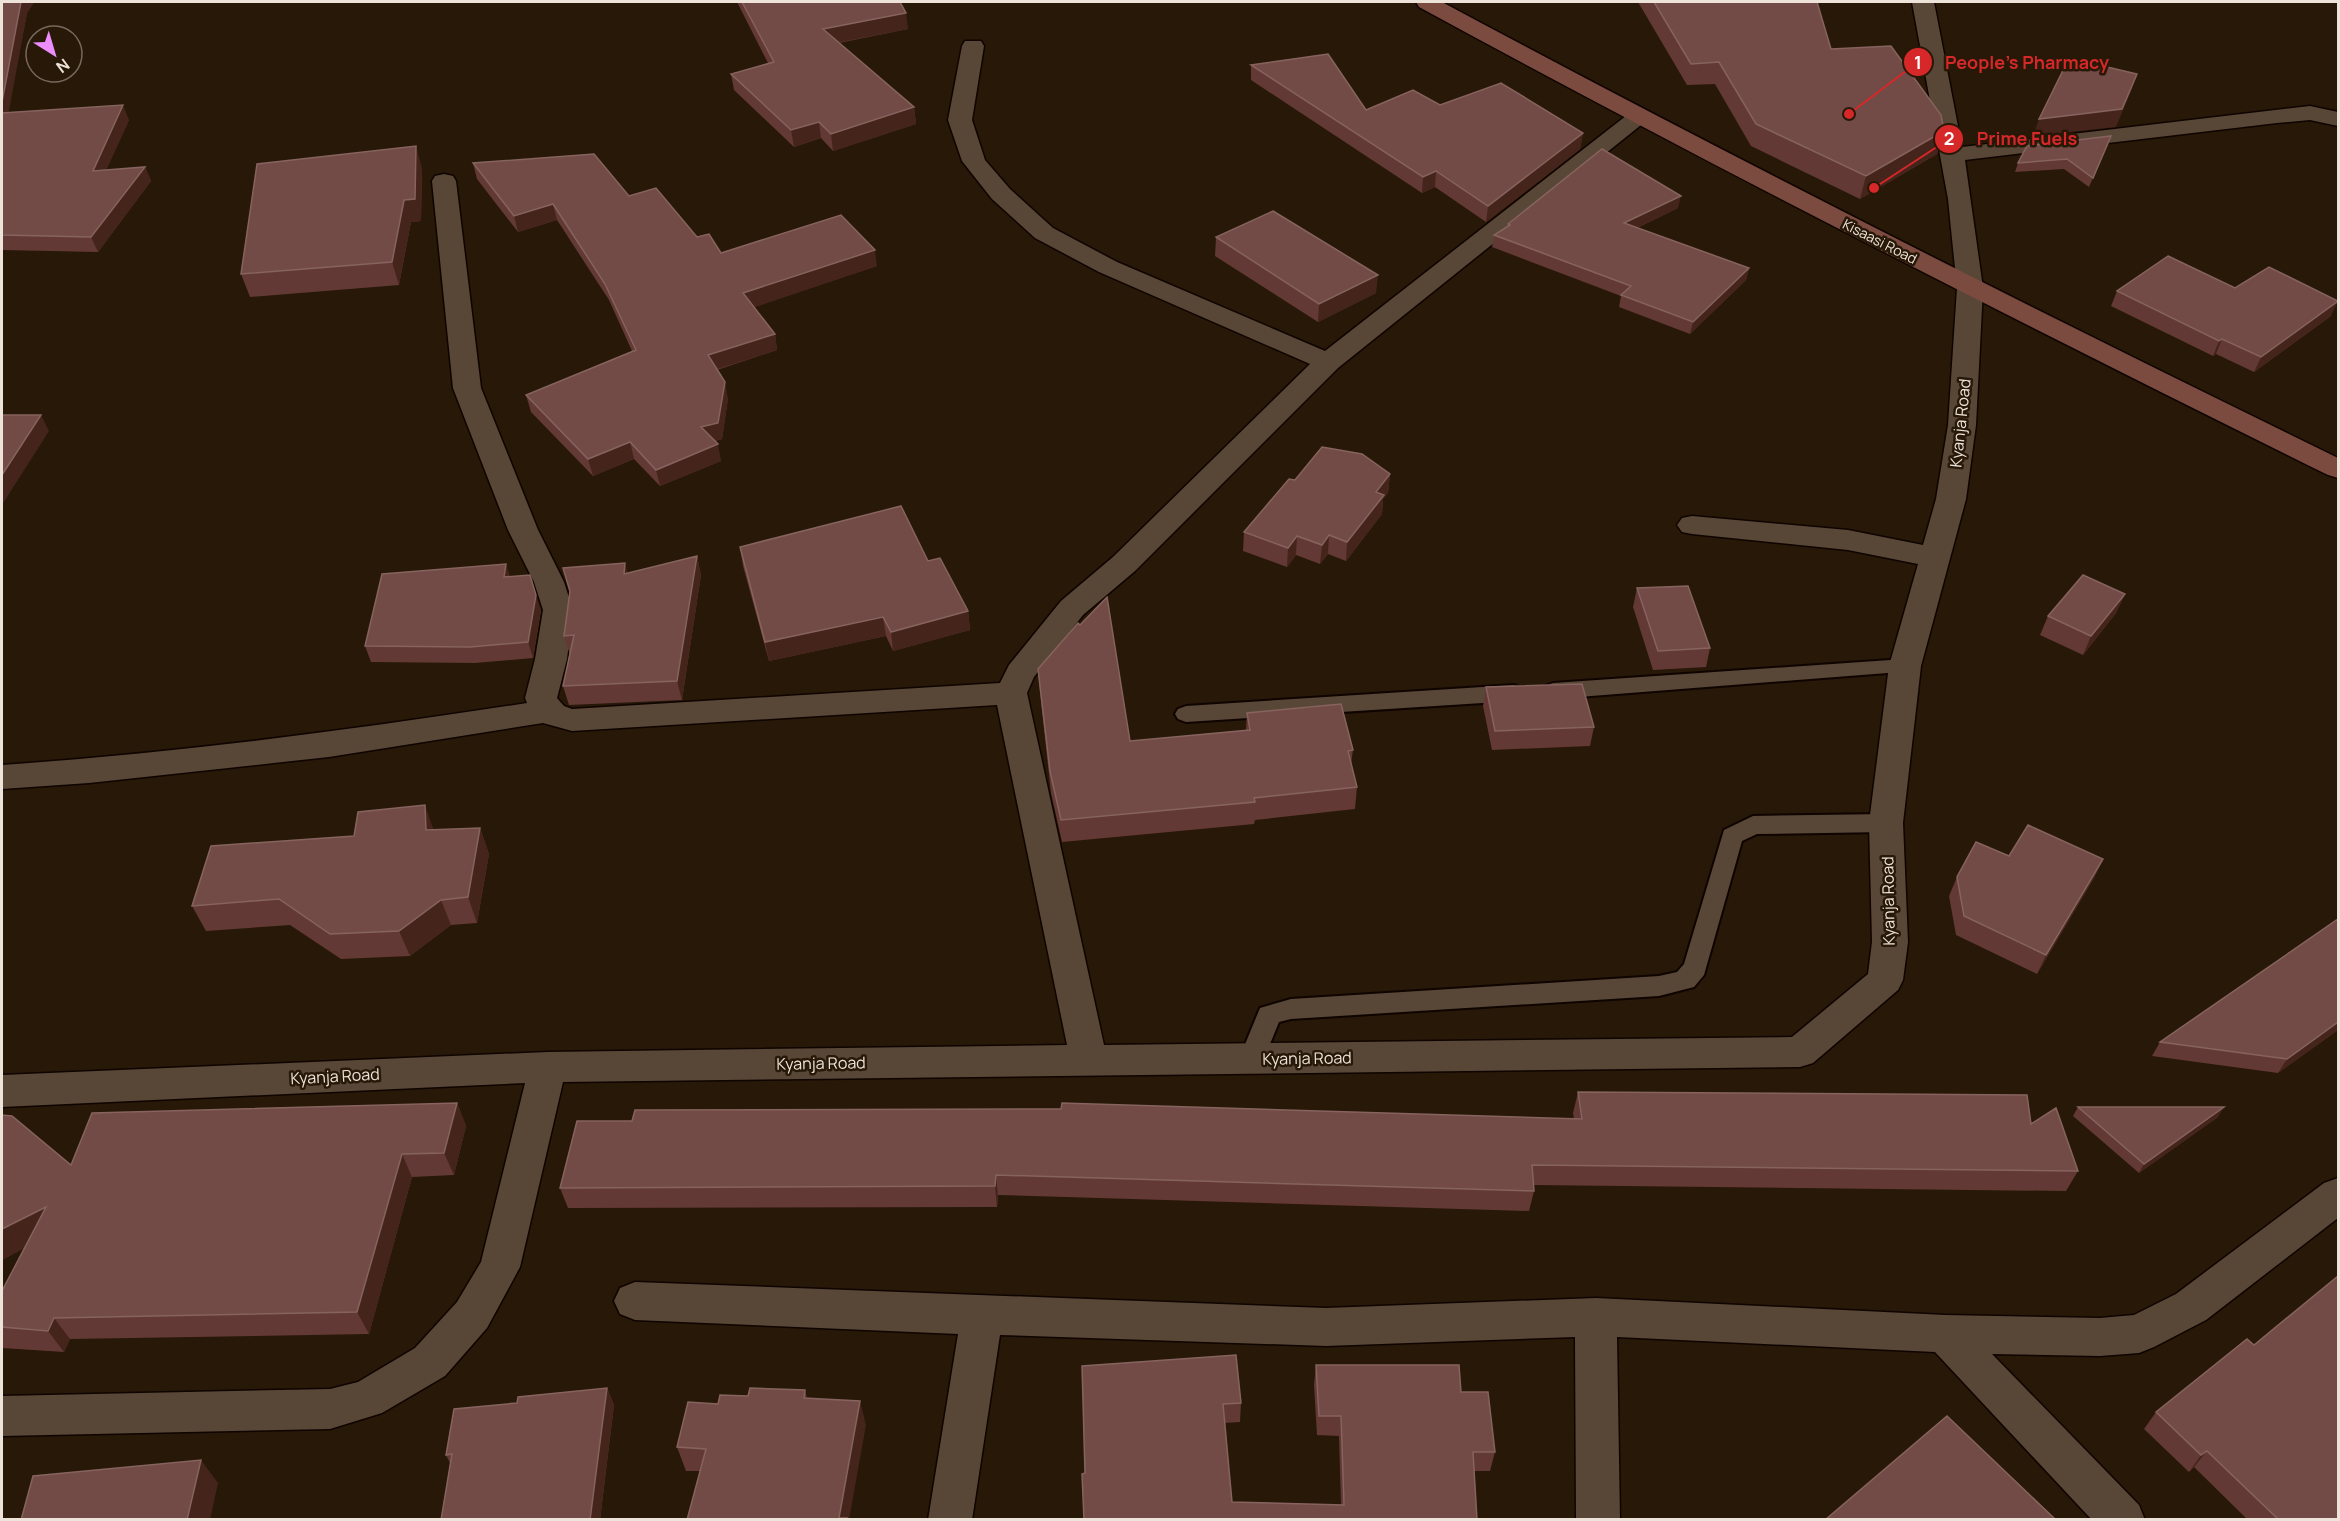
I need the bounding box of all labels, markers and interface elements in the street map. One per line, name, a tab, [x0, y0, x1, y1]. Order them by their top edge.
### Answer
north arrow	[24, 24, 84, 84]
callout: People's Pharmacy	[1903, 44, 2121, 80]
text: 1	[1914, 50, 1922, 74]
text: People's Pharmacy	[1945, 50, 2109, 74]
text: N	[52, 54, 74, 78]
callout: Prime Fuels	[1934, 121, 2089, 157]
text: 2	[1944, 126, 1954, 150]
text: Prime Fuels	[1977, 126, 2078, 150]
street label: Kisaasi Road	[1840, 214, 1920, 268]
street label: Kyanja Road	[1944, 377, 1976, 469]
street label: Kyanja Road	[1876, 856, 1900, 946]
street label: Kyanja Road	[1262, 1046, 1352, 1070]
street label: Kyanja Road	[776, 1051, 866, 1075]
street label: Kyanja Road	[290, 1063, 380, 1089]

